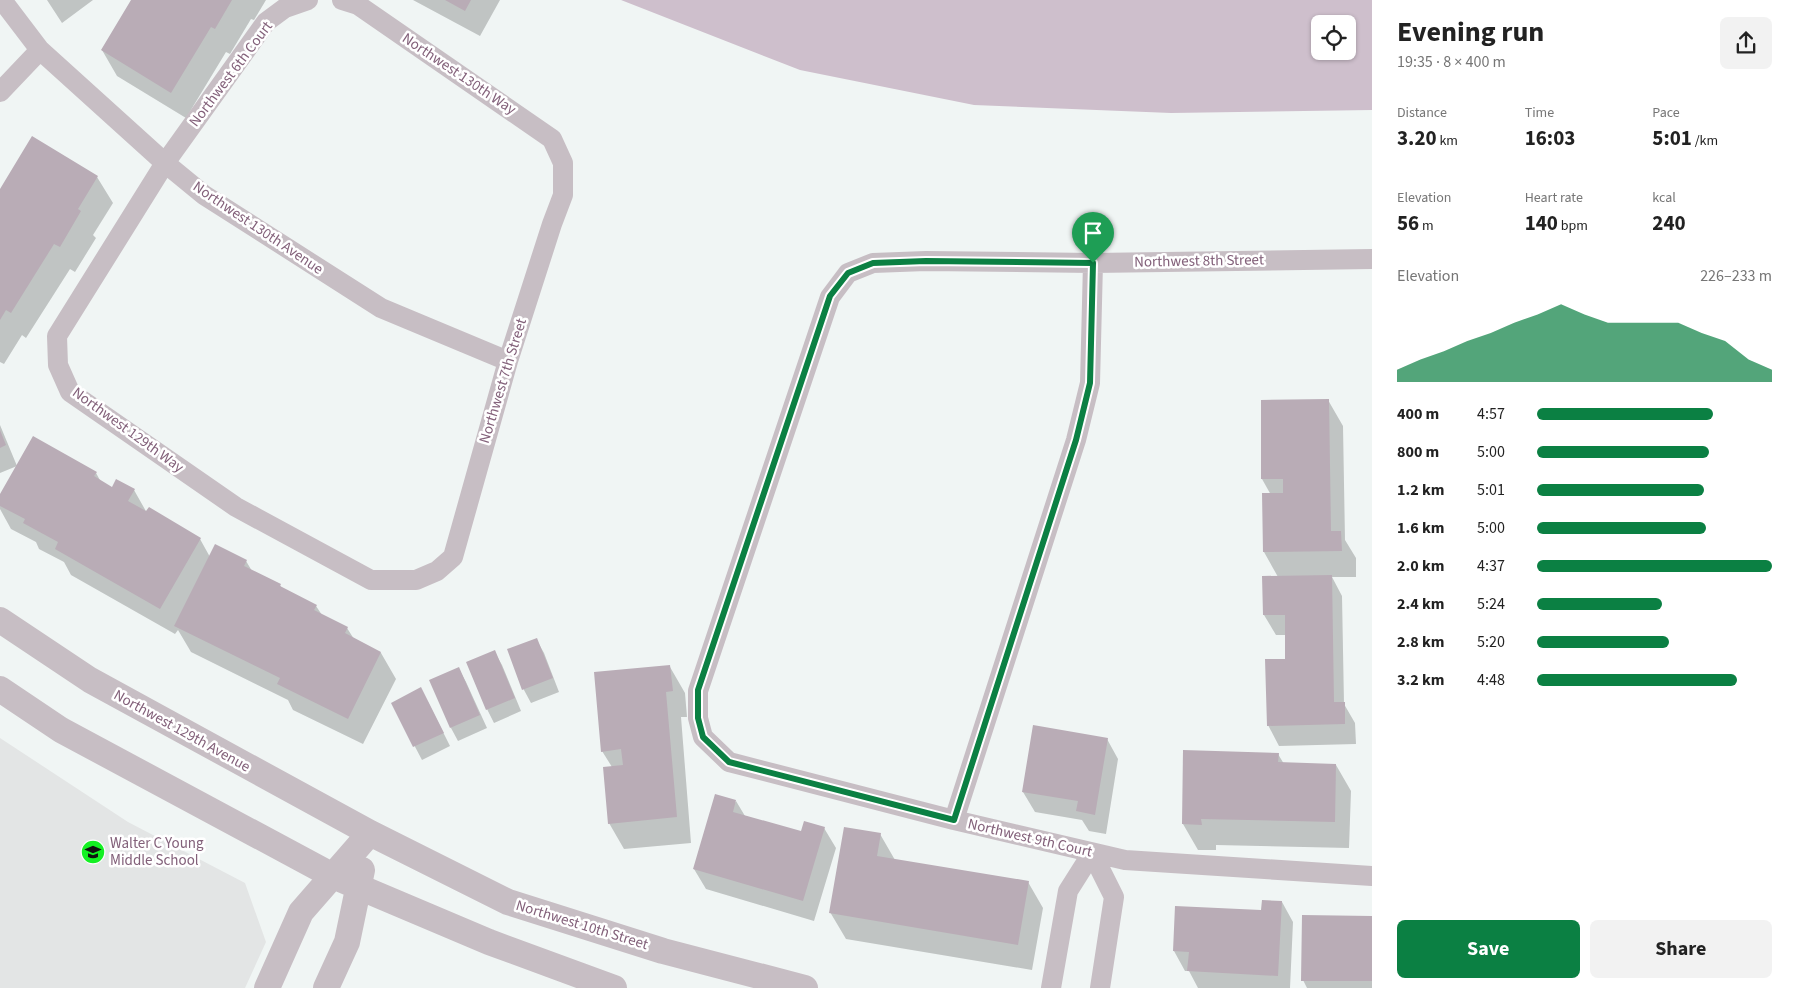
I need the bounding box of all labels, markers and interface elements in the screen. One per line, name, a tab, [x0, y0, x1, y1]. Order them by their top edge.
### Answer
text: Evening run	[1397, 12, 1544, 52]
map controls	[1311, 15, 1356, 60]
button: locate	[1311, 15, 1356, 60]
street label: Northwest 6th Court	[184, 17, 278, 131]
button: share	[1720, 17, 1772, 69]
street label: Northwest 130th Way	[398, 28, 520, 120]
text: 19:35 · 8 × 400 m	[1397, 51, 1506, 73]
text: Distance	[1397, 103, 1447, 123]
text: Time	[1525, 103, 1554, 123]
text: Pace	[1652, 103, 1680, 123]
text: 3.20	[1397, 123, 1437, 153]
text: 16:03	[1525, 123, 1575, 153]
text: 5:01	[1652, 123, 1692, 153]
text: km	[1437, 131, 1458, 151]
text: /km	[1692, 131, 1718, 151]
street label: Northwest 130th Avenue	[189, 176, 327, 280]
text: Elevation	[1397, 188, 1452, 208]
text: Heart rate	[1525, 188, 1583, 208]
text: kcal	[1652, 188, 1676, 208]
text: 56	[1397, 208, 1419, 238]
text: 140	[1525, 208, 1558, 238]
text: 240	[1652, 208, 1686, 238]
pin	[1072, 212, 1114, 263]
text: m	[1419, 216, 1434, 236]
text: bpm	[1558, 216, 1588, 236]
icon: arrive	[1079, 219, 1107, 247]
street label: Northwest 8th Street	[1134, 249, 1264, 273]
text: Elevation	[1397, 265, 1459, 287]
text: 226–233 m	[1700, 265, 1772, 287]
street label: Northwest 7th Street	[474, 316, 532, 446]
street label: Northwest 129th Way	[68, 382, 188, 478]
text: 400 m	[1397, 403, 1439, 425]
text: 4:57	[1477, 403, 1505, 425]
text: 800 m	[1397, 441, 1439, 463]
text: 5:00	[1477, 441, 1505, 463]
text: 1.2 km	[1397, 479, 1444, 501]
text: 5:01	[1477, 479, 1505, 501]
text: 1.6 km	[1397, 517, 1444, 539]
text: 5:00	[1477, 517, 1505, 539]
text: 2.0 km	[1397, 555, 1444, 577]
text: 4:37	[1477, 555, 1505, 577]
text: 2.4 km	[1397, 593, 1444, 615]
text: 5:24	[1477, 593, 1505, 615]
text: 2.8 km	[1397, 631, 1444, 653]
text: 5:20	[1477, 631, 1505, 653]
text: 3.2 km	[1397, 669, 1444, 691]
text: 4:48	[1477, 669, 1505, 691]
street label: Northwest 129th Avenue	[110, 685, 254, 777]
street label: Northwest 9th Court	[966, 813, 1094, 863]
place label: Walter C Young Middle School	[110, 833, 204, 871]
school or university icon: Walter C Young Middle School	[80, 839, 106, 865]
street label: Northwest 10th Street	[513, 895, 651, 955]
button: Save	[1397, 920, 1580, 978]
button: Share	[1590, 920, 1772, 978]

